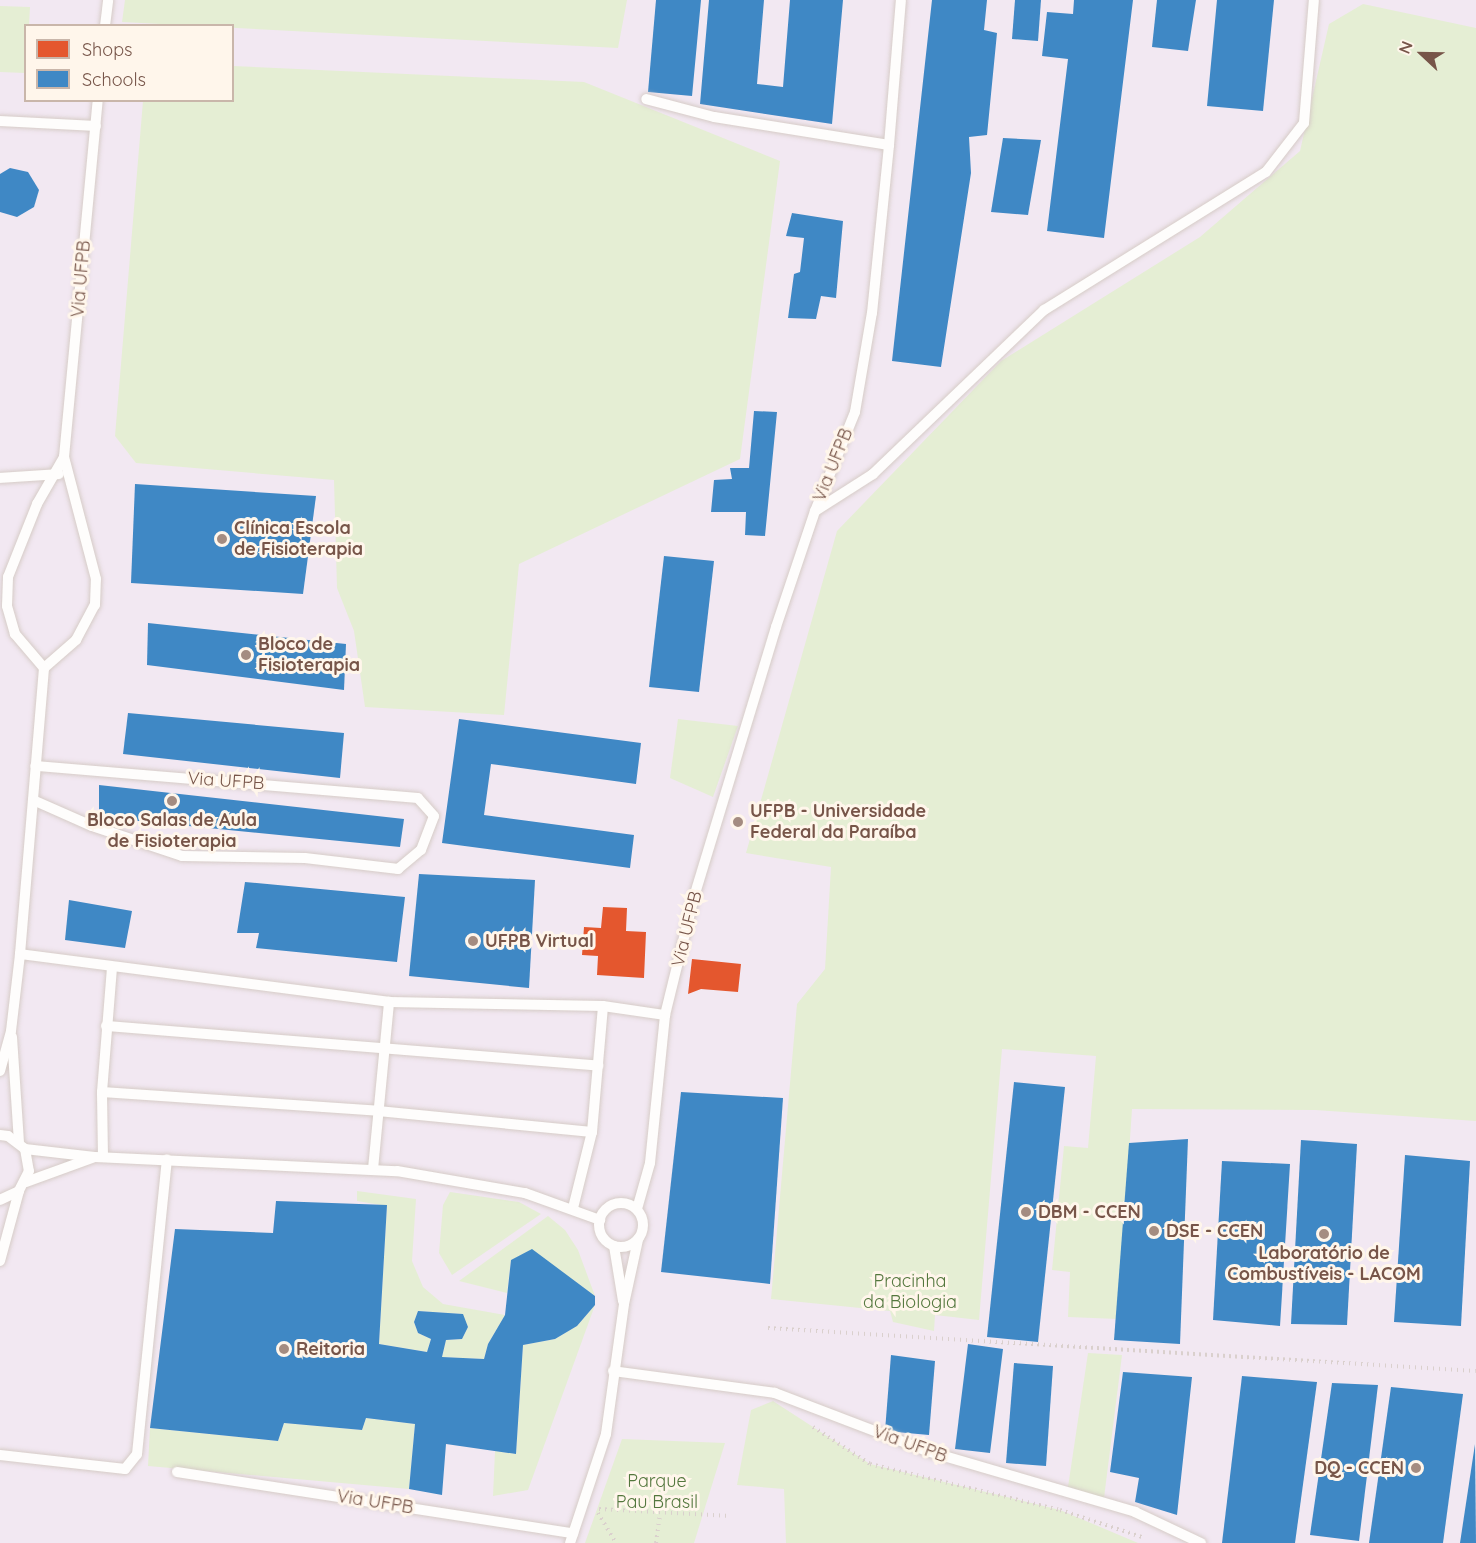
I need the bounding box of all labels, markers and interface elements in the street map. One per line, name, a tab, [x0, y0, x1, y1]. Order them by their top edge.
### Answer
legend	[24, 24, 234, 102]
north arrow	[1392, 24, 1452, 84]
text: Shops	[82, 38, 133, 61]
text: N	[1394, 38, 1417, 56]
text: Schools	[82, 68, 146, 91]
street label: Via UFPB	[67, 240, 95, 318]
street label: Via UFPB	[809, 425, 857, 505]
place label: Clínica Escola de Fisioterapia	[234, 518, 363, 560]
marker: Clínica Escola de Fisioterapia	[215, 532, 229, 546]
place label: Bloco de Fisioterapia	[258, 634, 360, 676]
marker: Bloco de Fisioterapia	[239, 648, 253, 662]
street label: Via UFPB	[187, 768, 265, 794]
marker: Bloco Salas de Aula de Fisioterapia	[165, 794, 179, 808]
place label: UFPB - Universidade Federal da Paraíba	[750, 801, 926, 844]
place label: Bloco Salas de Aula de Fisioterapia	[87, 810, 257, 852]
marker: UFPB - Universidade Federal da Paraíba	[731, 815, 745, 829]
street label: Via UFPB	[667, 889, 707, 969]
place label: UFPB Virtual	[485, 930, 594, 952]
marker: UFPB Virtual	[466, 934, 480, 948]
place label: DBM - CCEN	[1038, 1201, 1141, 1223]
marker: DBM - CCEN	[1019, 1205, 1033, 1219]
place label: DSE - CCEN	[1166, 1220, 1263, 1242]
marker: DSE - CCEN	[1147, 1224, 1161, 1238]
marker: Laboratório de Combustíveis - LACOM	[1317, 1227, 1331, 1241]
place label: Laboratório de Combustíveis - LACOM	[1227, 1243, 1421, 1286]
park label: Pracinha da Biologia	[863, 1271, 957, 1314]
place label: Reitoria	[296, 1338, 365, 1360]
marker: Reitoria	[277, 1342, 291, 1356]
street label: Via UFPB	[870, 1421, 950, 1467]
place label: DQ - CCEN	[1314, 1457, 1404, 1479]
marker: DQ - CCEN	[1409, 1461, 1423, 1475]
park label: Parque Pau Brasil	[616, 1471, 698, 1514]
street label: Via UFPB	[335, 1485, 415, 1519]

